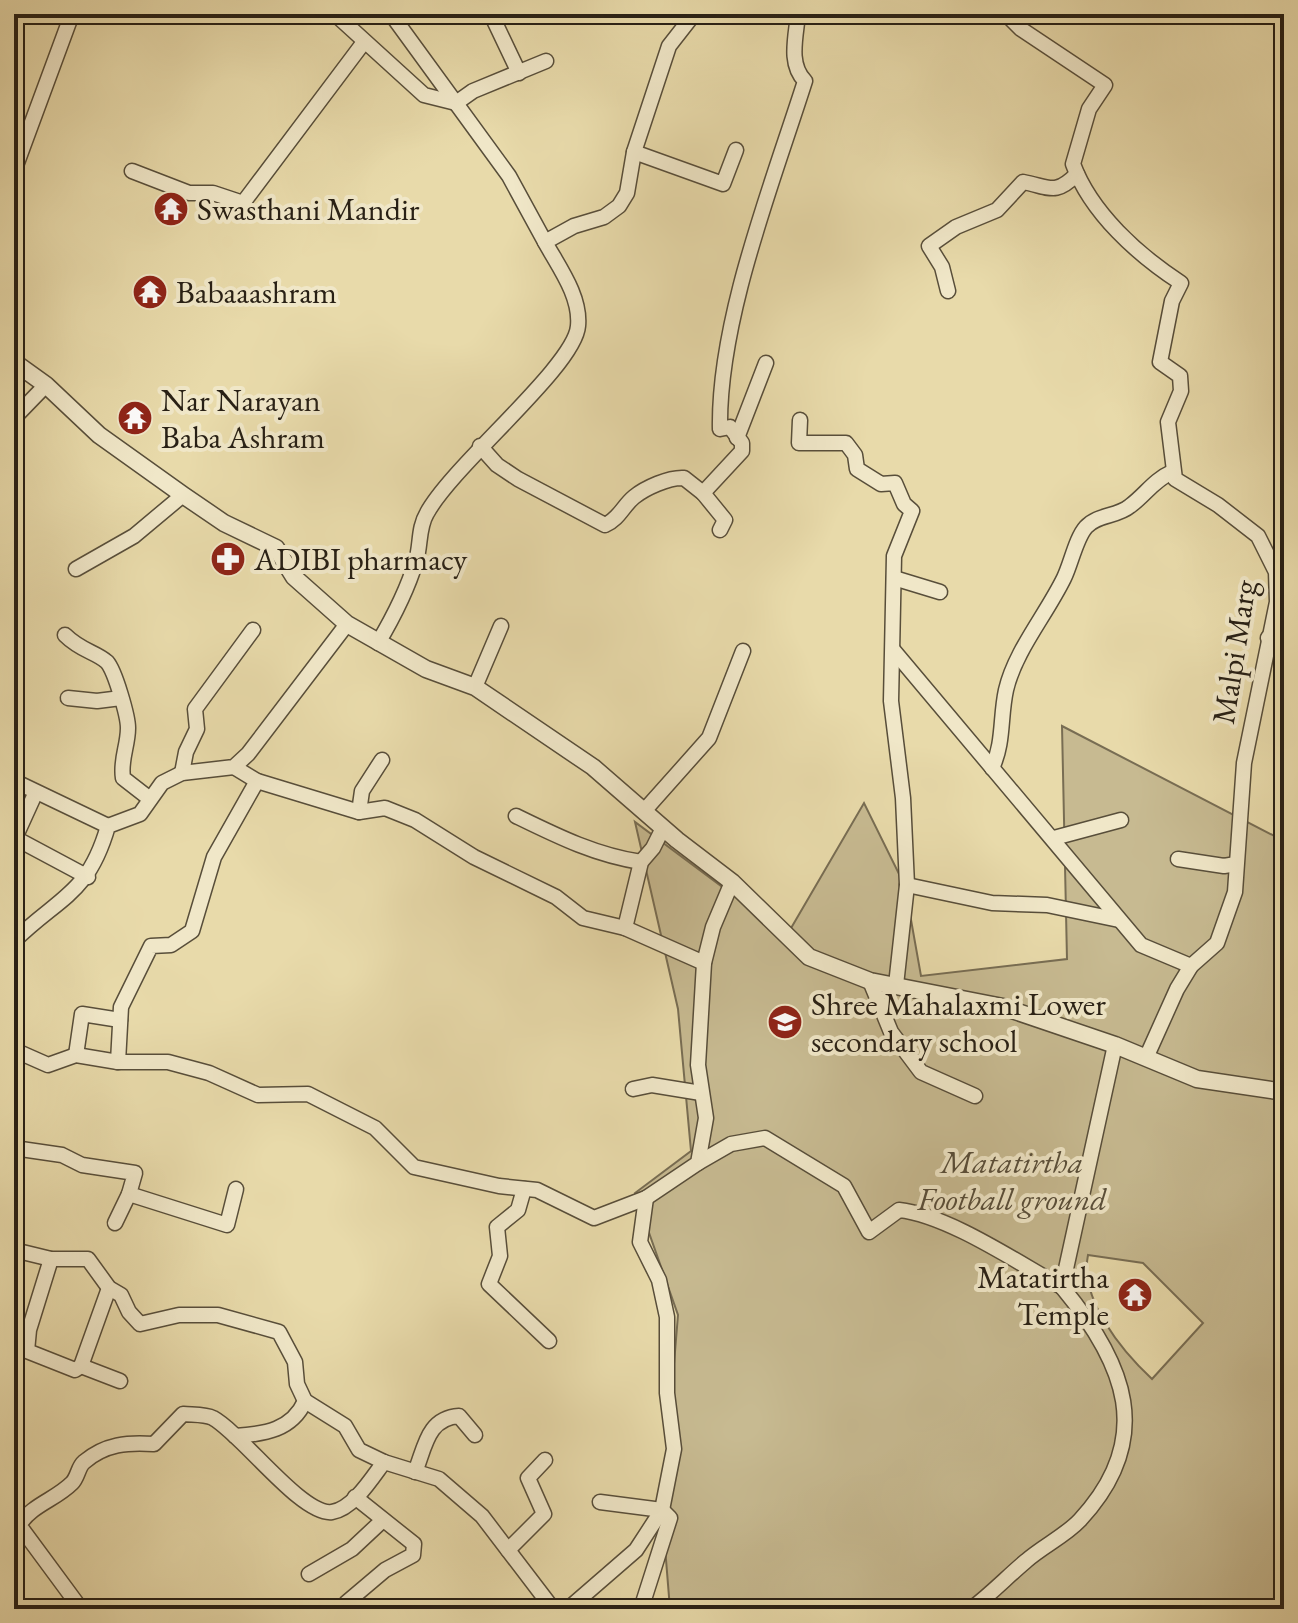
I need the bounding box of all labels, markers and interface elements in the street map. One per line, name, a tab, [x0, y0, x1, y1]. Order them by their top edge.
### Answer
place label: Swasthani Mandir	[197, 188, 420, 230]
temple icon: Swasthani Mandir	[152, 190, 190, 228]
place label: Babaaashram	[176, 271, 337, 313]
temple icon: Babaaashram	[131, 273, 169, 311]
place label: Nar Narayan Baba Ashram	[161, 379, 325, 458]
temple icon: Nar Narayan Baba Ashram	[116, 399, 154, 437]
place label: ADIBI pharmacy	[253, 538, 468, 580]
pharmacy icon: ADIBI pharmacy	[209, 540, 247, 578]
street label: Malpi Marg	[1202, 576, 1266, 727]
place label: Shree Mahalaxmi Lower secondary school	[811, 983, 1106, 1062]
school or university icon: Shree Mahalaxmi Lower secondary school	[766, 1003, 804, 1041]
park label: Matatirtha Football ground	[916, 1141, 1107, 1220]
place label: Matatirtha Temple	[977, 1256, 1109, 1335]
temple icon: Matatirtha Temple	[1116, 1276, 1154, 1314]

